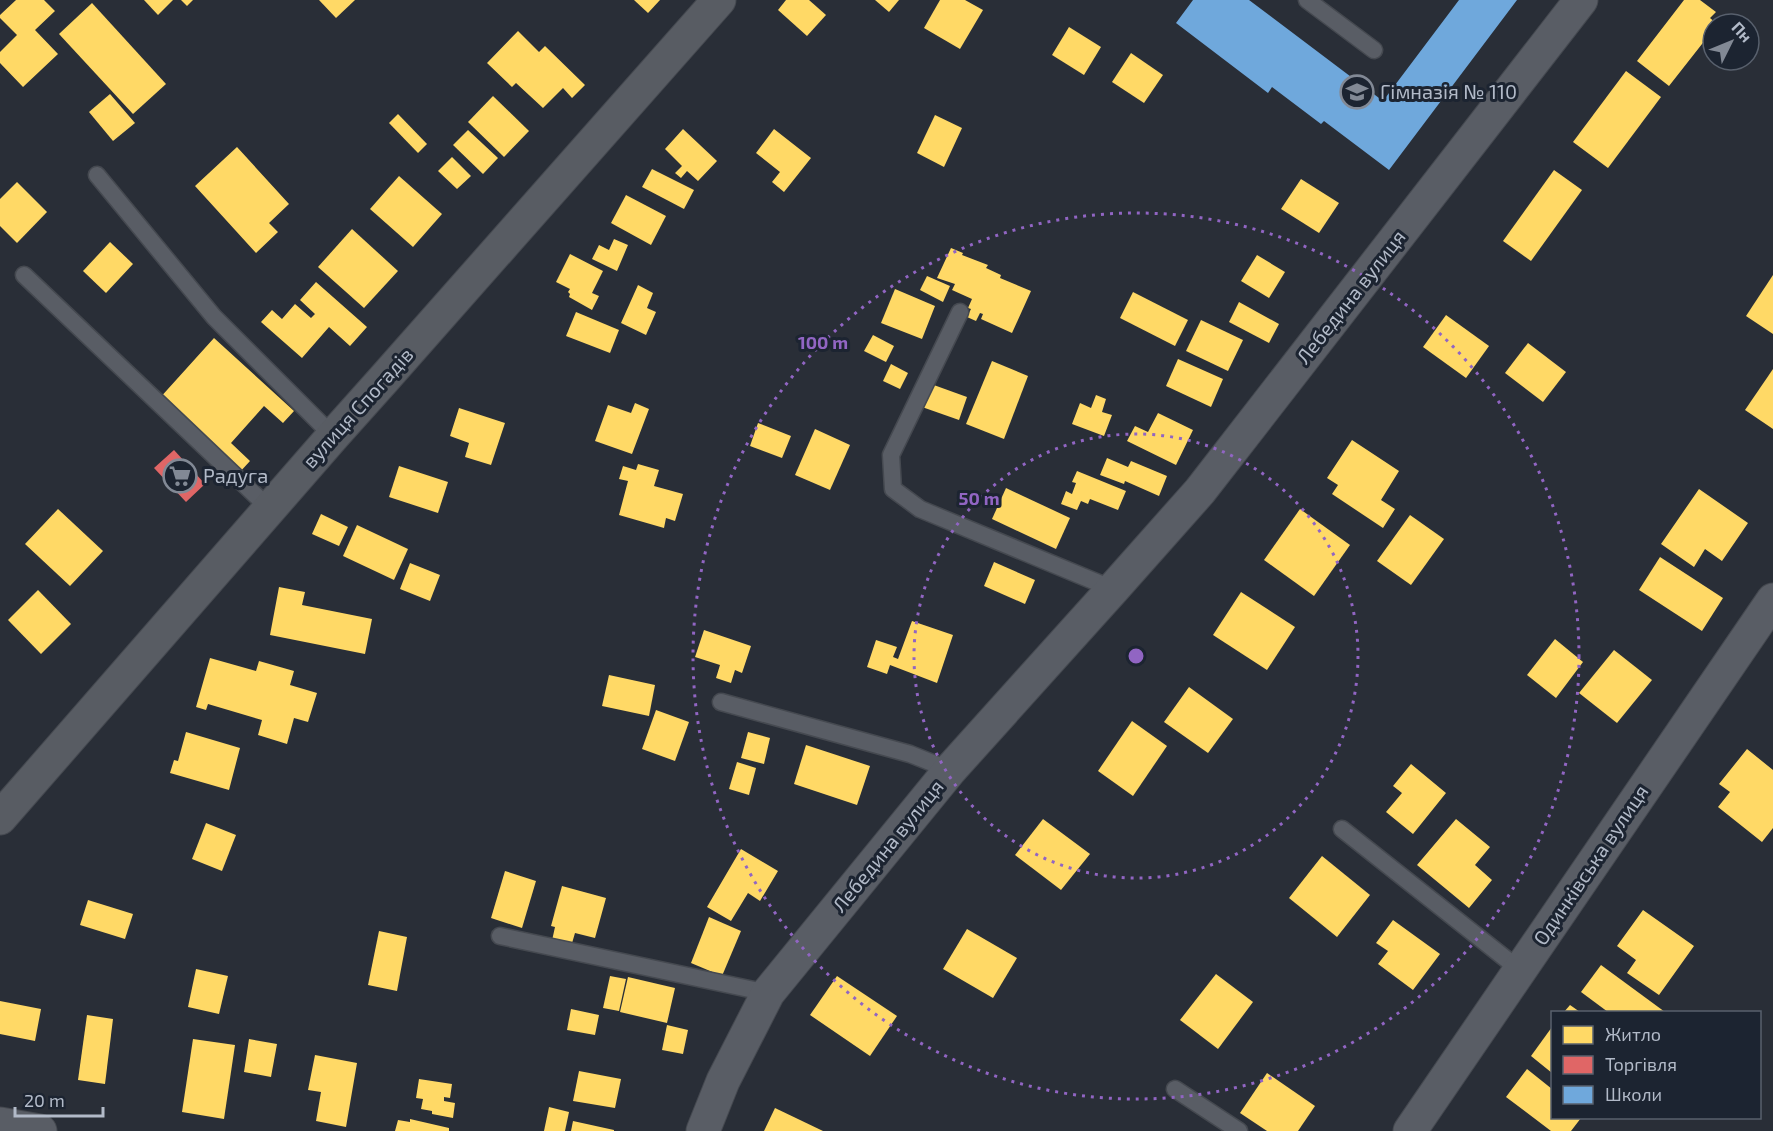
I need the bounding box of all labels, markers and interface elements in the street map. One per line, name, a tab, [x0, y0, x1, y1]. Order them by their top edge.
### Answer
north arrow	[1701, 12, 1761, 72]
text: Пн	[1728, 17, 1756, 46]
school or university icon: Гімназія № 110	[1339, 74, 1375, 110]
place label: Гімназія № 110	[1380, 79, 1517, 103]
street label: Лебедина вулиця	[1291, 225, 1411, 369]
text: 100 m	[798, 331, 848, 353]
street label: вулиця Спогадів	[297, 342, 418, 473]
supermarket icon: Радуга	[162, 458, 198, 494]
place label: Радуга	[203, 463, 268, 488]
text: 50 m	[958, 487, 1000, 509]
centre of rings	[1126, 646, 1146, 666]
street label: Лебедина вулиця	[827, 774, 949, 917]
street label: Одинківська вулиця	[1528, 780, 1654, 950]
legend	[1551, 1011, 1761, 1119]
text: Житло	[1605, 1023, 1661, 1045]
text: Торгівля	[1605, 1053, 1677, 1075]
scale bar	[15, 1080, 104, 1118]
text: Школи	[1605, 1083, 1662, 1105]
text: 20 m	[24, 1089, 65, 1111]

